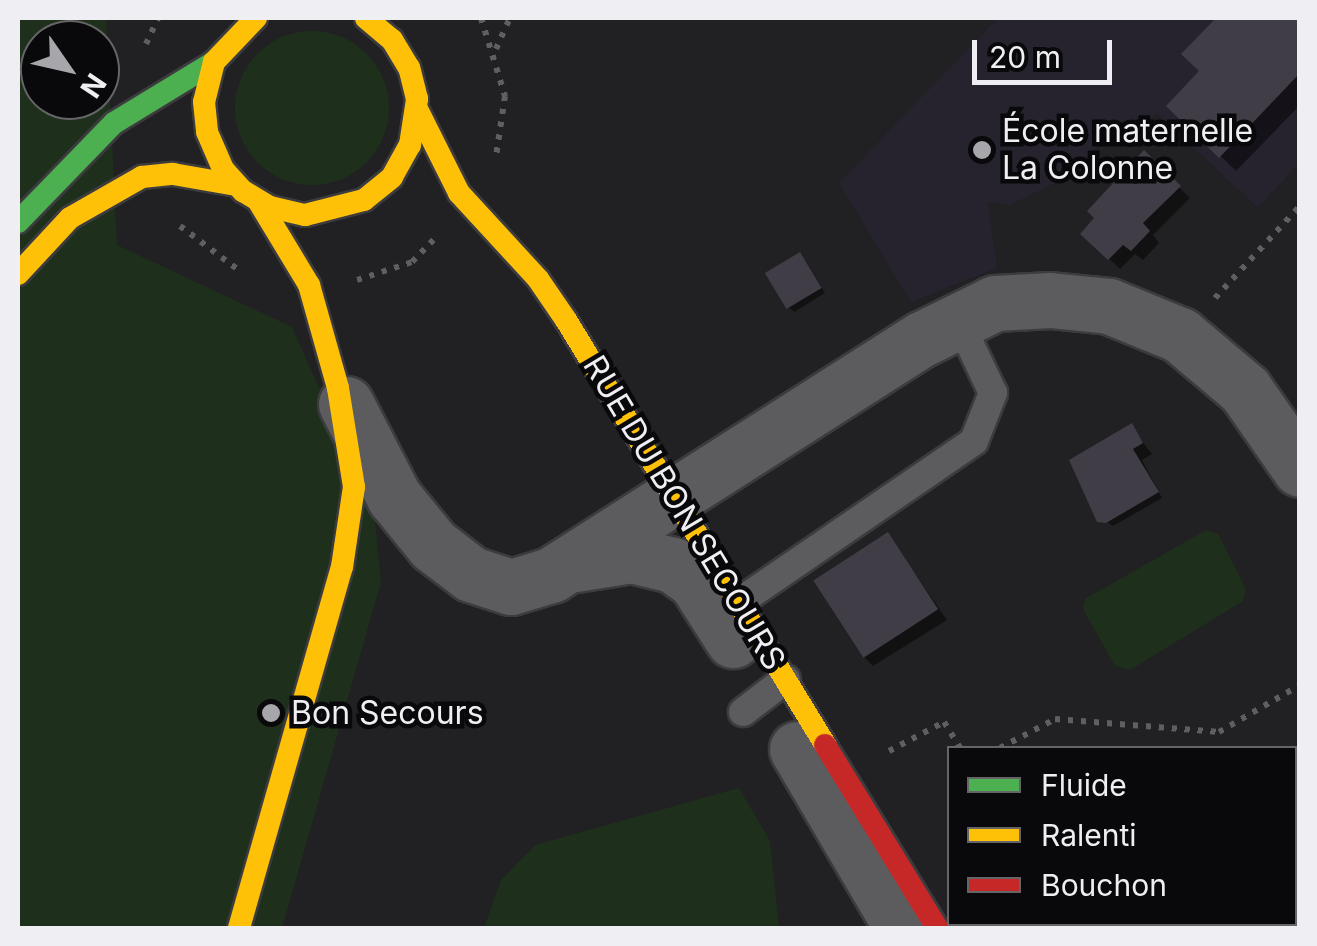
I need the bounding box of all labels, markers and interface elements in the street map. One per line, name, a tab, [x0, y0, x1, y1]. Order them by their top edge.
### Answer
north arrow	[20, 20, 120, 120]
scale bar	[977, 20, 1117, 82]
text: 20 m	[989, 39, 1061, 75]
text: N	[73, 67, 113, 104]
place label: École maternelle La Colonne	[1002, 113, 1253, 188]
marker: École maternelle La Colonne	[971, 139, 993, 161]
street label: RUE DU BON SECOURS	[575, 349, 793, 677]
place label: Bon Secours	[291, 694, 484, 732]
marker: Bon Secours	[260, 702, 282, 724]
legend	[947, 746, 1297, 926]
text: Fluide	[1041, 767, 1127, 803]
text: Ralenti	[1041, 817, 1137, 853]
text: Bouchon	[1041, 867, 1167, 903]

